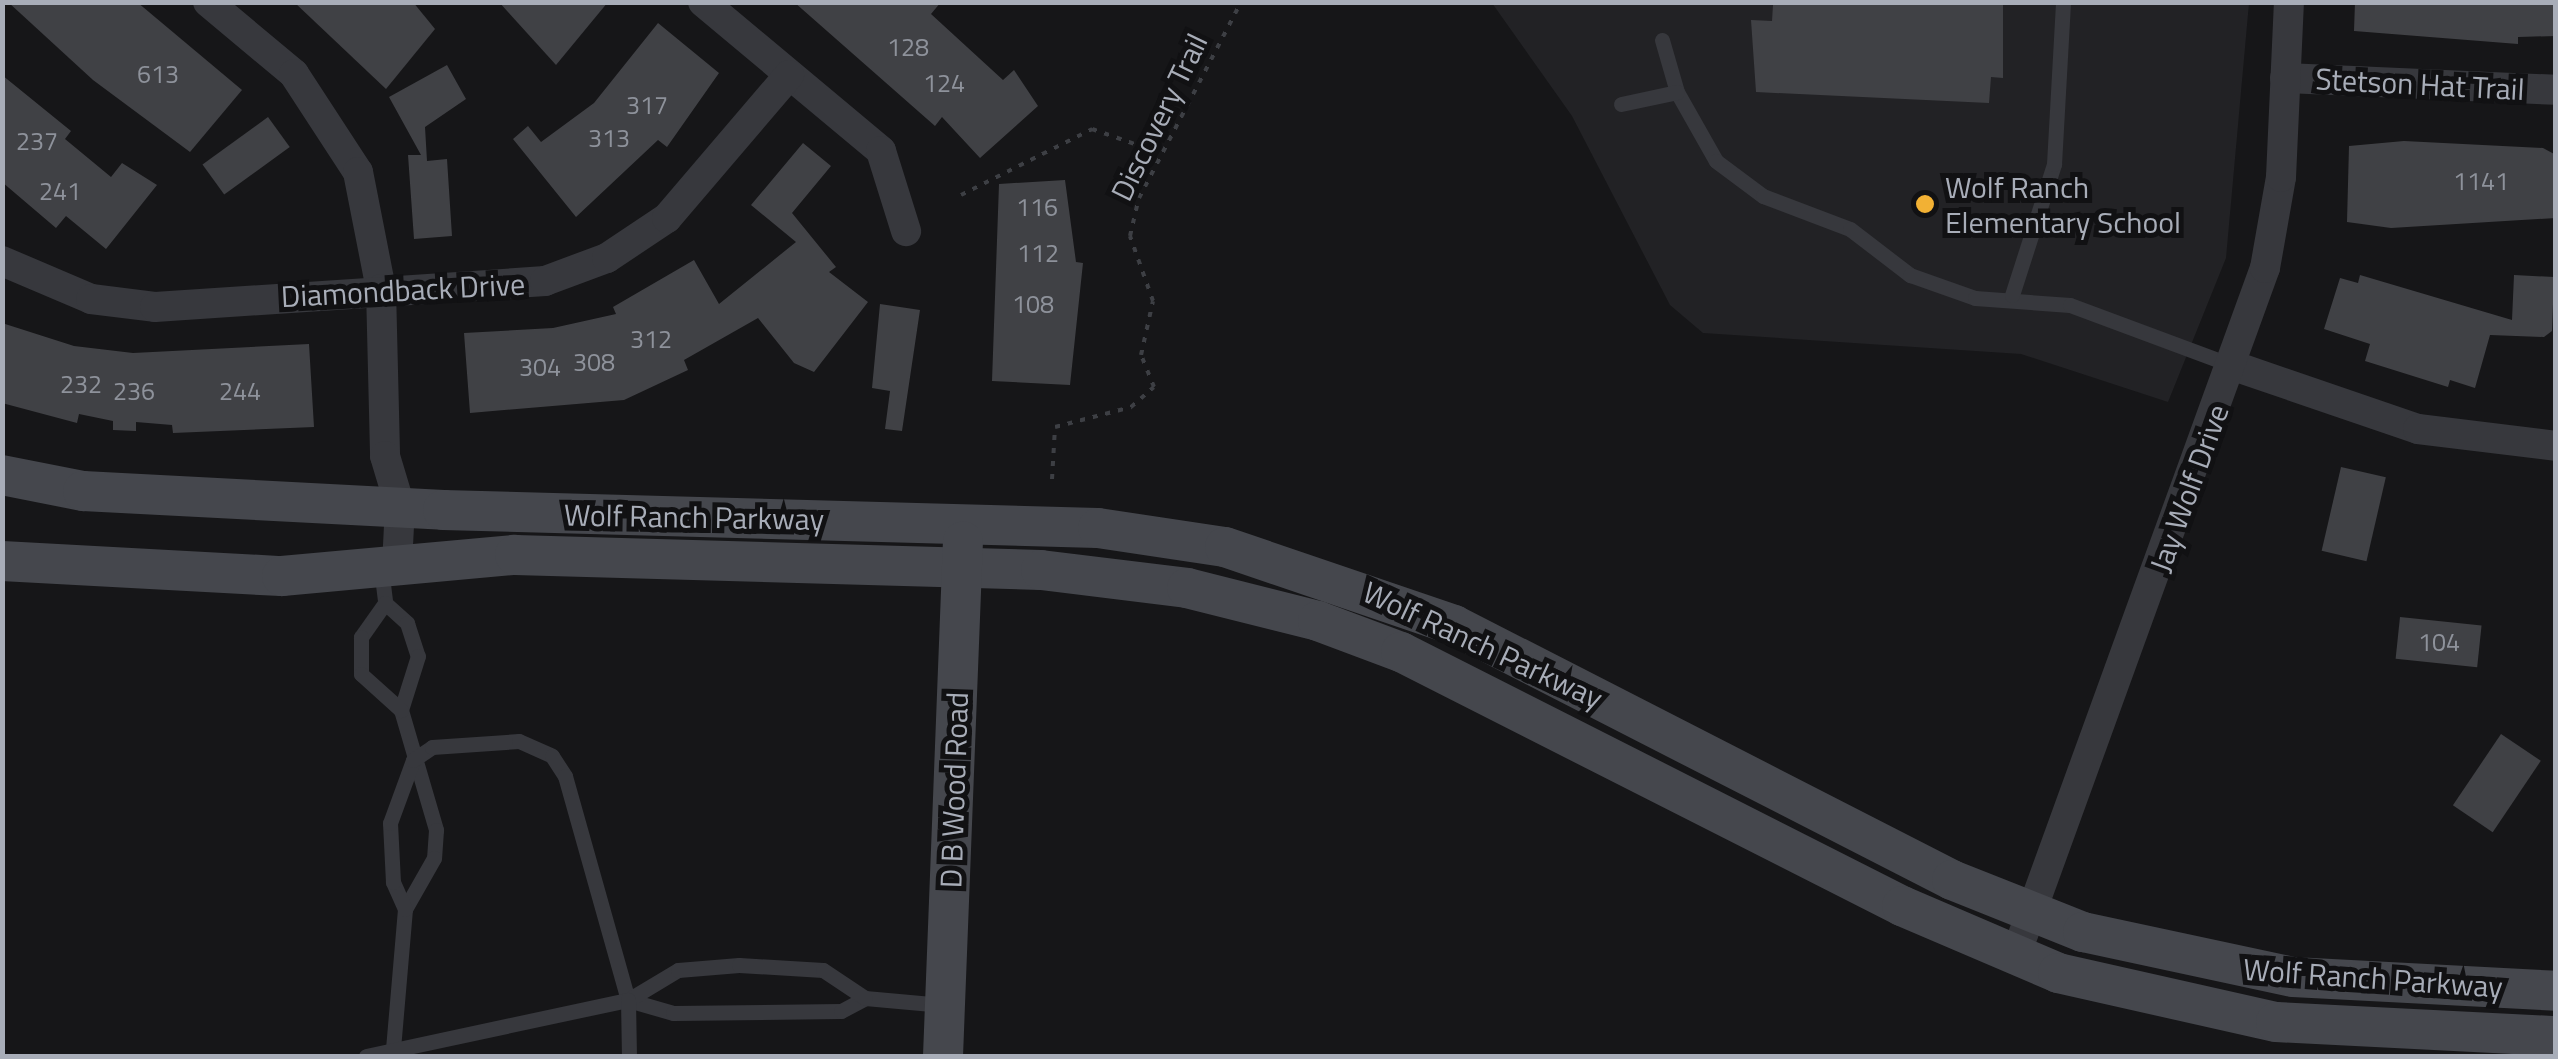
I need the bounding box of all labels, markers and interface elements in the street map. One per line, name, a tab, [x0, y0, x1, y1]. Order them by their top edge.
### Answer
street label: Discovery Trail	[1103, 28, 1215, 206]
house number: 128	[887, 32, 929, 62]
house number: 613	[137, 59, 179, 89]
street label: Stetson Hat Trail	[2315, 61, 2525, 107]
house number: 124	[923, 68, 965, 98]
house number: 317	[626, 90, 668, 120]
house number: 313	[588, 123, 630, 153]
house number: 237	[16, 126, 58, 156]
house number: 1141	[2453, 166, 2509, 196]
place label: Wolf Ranch Elementary School	[1945, 169, 2181, 240]
house number: 241	[39, 176, 81, 206]
house number: 116	[1016, 192, 1058, 222]
marker: Wolf Ranch Elementary School	[1914, 193, 1936, 215]
house number: 112	[1017, 238, 1059, 268]
street label: Diamondback Drive	[280, 266, 526, 314]
house number: 108	[1012, 289, 1054, 319]
house number: 312	[630, 324, 672, 354]
house number: 308	[573, 347, 615, 377]
house number: 304	[519, 352, 561, 382]
house number: 232	[60, 369, 102, 399]
house number: 236	[113, 376, 155, 406]
house number: 244	[219, 376, 261, 406]
street label: Jay Wolf Drive	[2142, 399, 2236, 577]
street label: Wolf Ranch Parkway	[564, 497, 824, 537]
street label: Wolf Ranch Parkway	[1357, 574, 1609, 716]
house number: 104	[2418, 627, 2460, 657]
street label: D B Wood Road	[933, 691, 975, 889]
street label: Wolf Ranch Parkway	[2242, 951, 2504, 1005]

